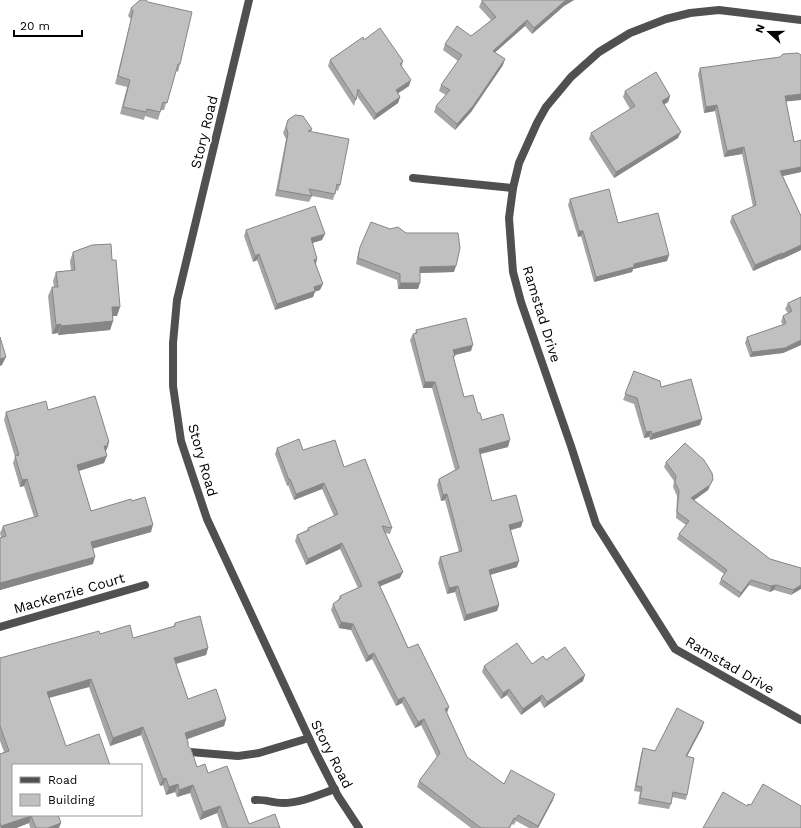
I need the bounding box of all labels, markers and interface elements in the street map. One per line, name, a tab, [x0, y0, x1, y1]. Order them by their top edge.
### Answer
scale bar	[14, 12, 82, 38]
north arrow	[749, 12, 789, 52]
text: 20 m	[20, 19, 50, 33]
text: N	[753, 22, 768, 35]
street label: Story Road	[187, 94, 221, 170]
street label: Ramstad Drive	[520, 264, 564, 364]
street label: Story Road	[185, 422, 221, 498]
street label: MacKenzie Court	[12, 569, 127, 617]
street label: Ramstad Drive	[683, 633, 777, 697]
street label: Story Road	[308, 717, 356, 791]
legend	[12, 764, 142, 816]
text: Road	[48, 773, 77, 787]
text: Building	[48, 793, 95, 807]

